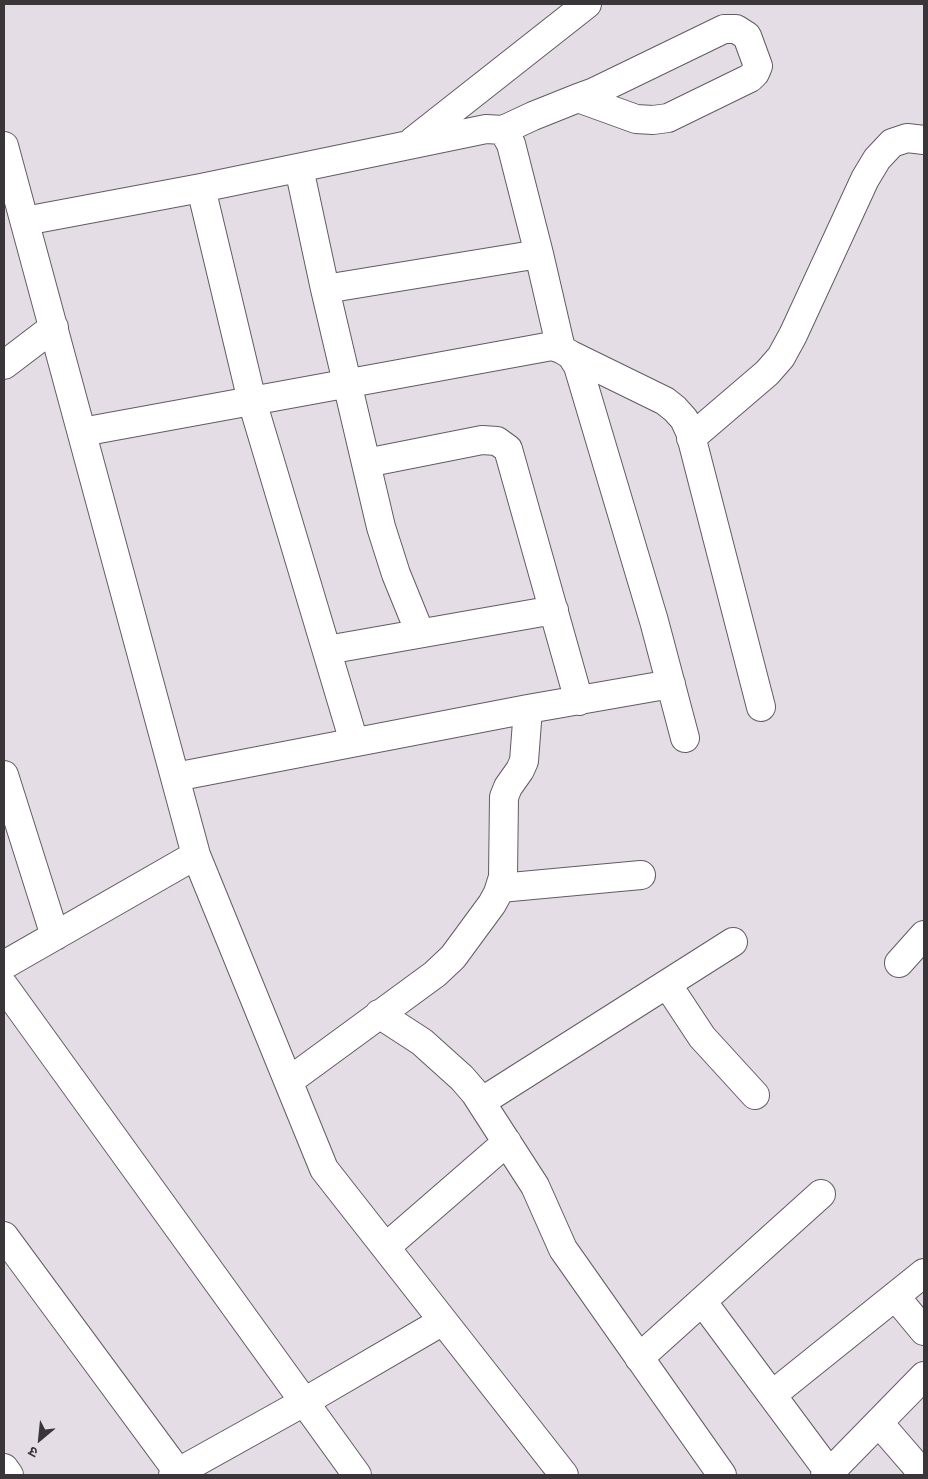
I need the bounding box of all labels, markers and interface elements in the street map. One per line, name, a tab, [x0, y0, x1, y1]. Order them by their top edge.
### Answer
north arrow	[15, 1414, 65, 1464]
text: उ	[25, 1442, 41, 1463]

